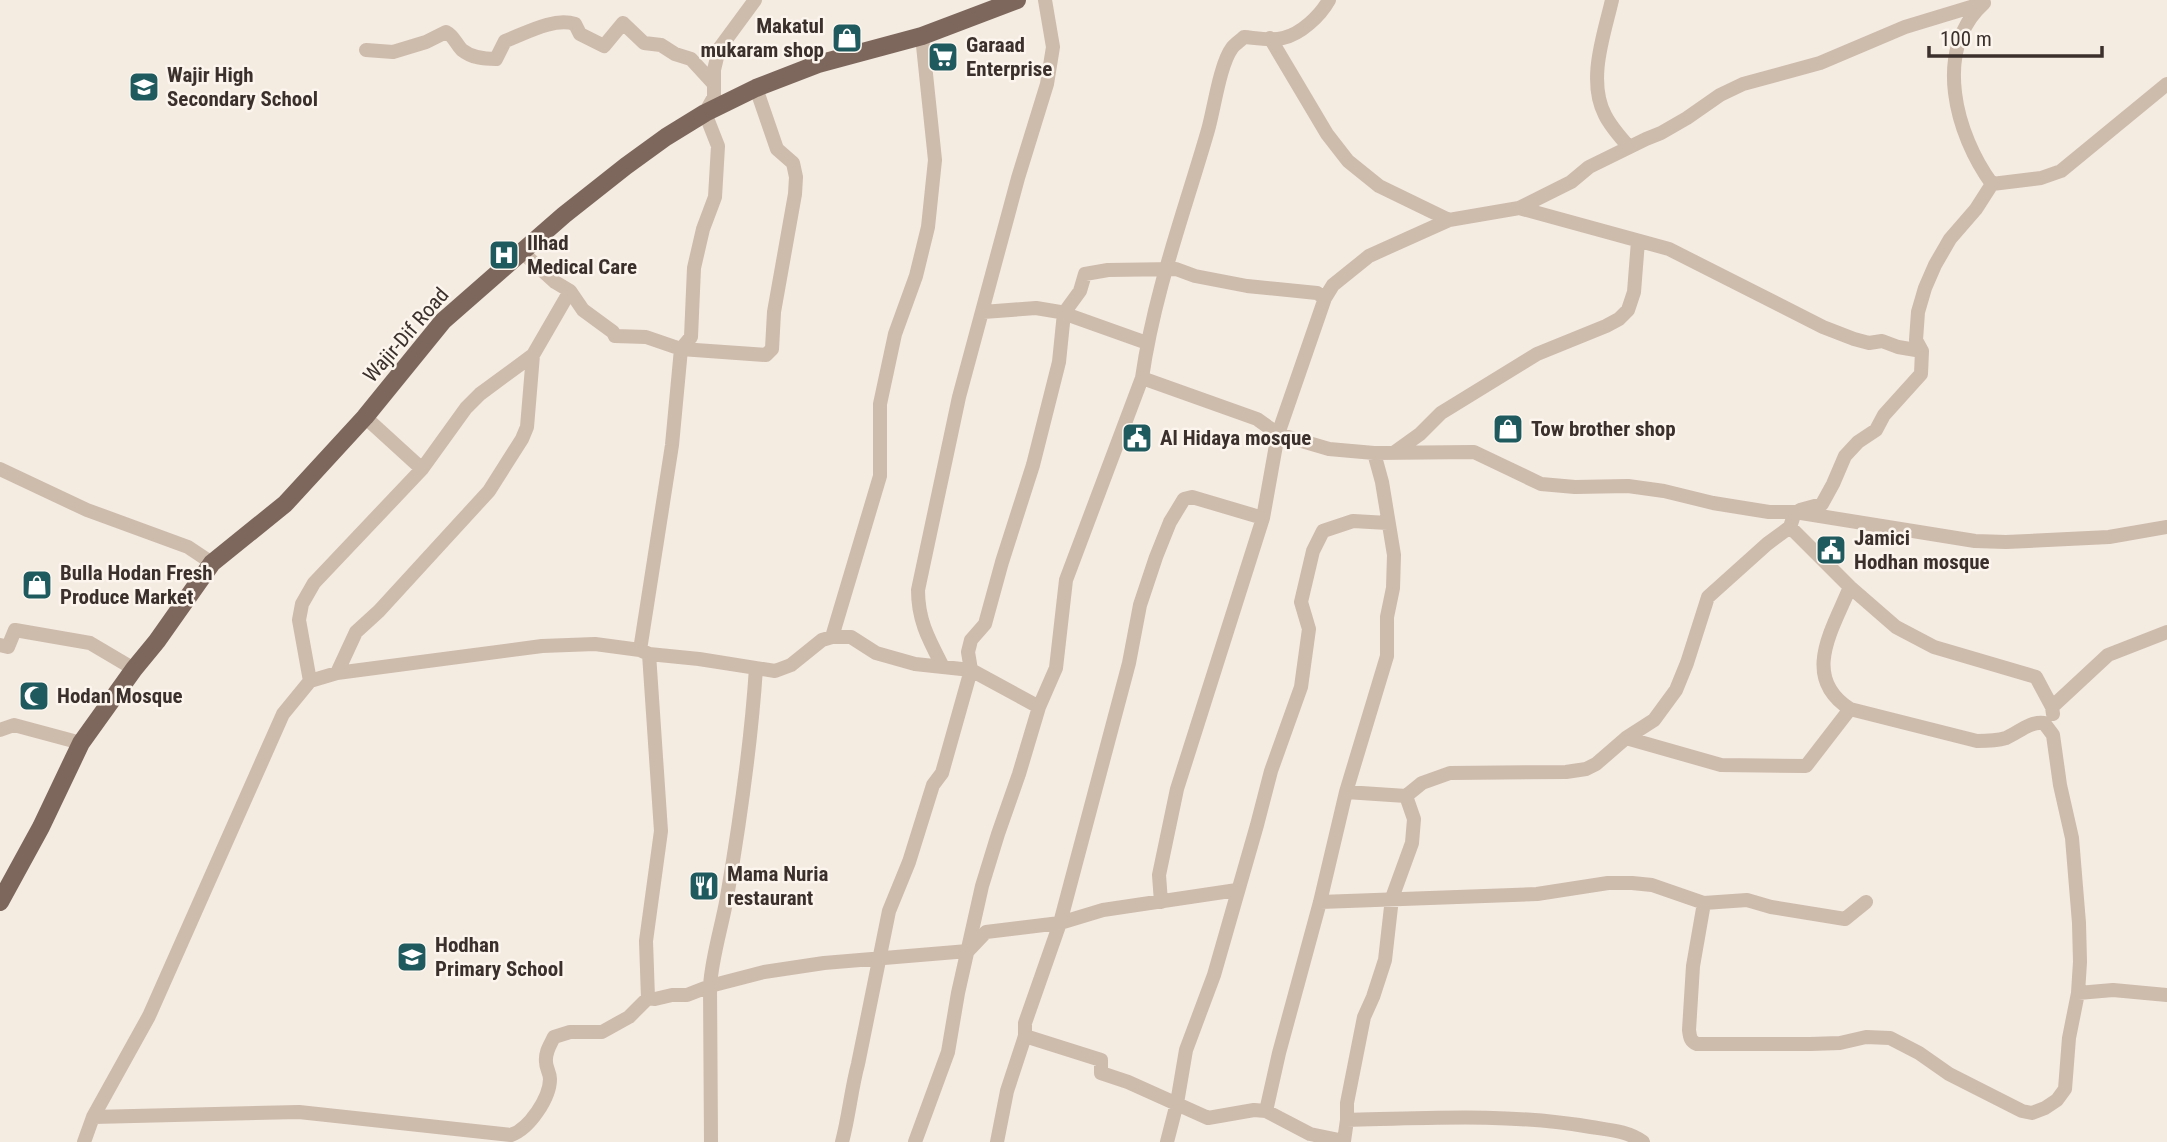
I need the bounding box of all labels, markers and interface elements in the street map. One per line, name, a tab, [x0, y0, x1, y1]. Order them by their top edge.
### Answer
place label: Makatul mukaram shop	[700, 14, 824, 62]
scale bar	[1929, 14, 2102, 58]
shop icon: Makatul mukaram shop	[830, 21, 864, 55]
text: 100 m	[1940, 27, 1992, 51]
place label: Garaad Enterprise	[966, 33, 1052, 81]
supermarket icon: Garaad Enterprise	[926, 40, 960, 74]
place label: Wajir High Secondary School	[167, 63, 318, 111]
school or university icon: Wajir High Secondary School	[127, 70, 161, 104]
place label: Ilhad Medical Care	[527, 231, 637, 279]
hospital icon: Ilhad Medical Care	[487, 238, 521, 272]
street label: Wajir-Dif Road	[358, 283, 454, 387]
shop icon: Tow brother shop	[1491, 412, 1525, 446]
place label: Tow brother shop	[1531, 417, 1676, 441]
public building icon: Al Hidaya mosque	[1120, 421, 1154, 455]
place label: Al Hidaya mosque	[1160, 426, 1311, 450]
place label: Jamici Hodhan mosque	[1854, 526, 1990, 574]
public building icon: Jamici Hodhan mosque	[1814, 533, 1848, 567]
place label: Bulla Hodan Fresh Produce Market	[60, 561, 213, 609]
shop icon: Bulla Hodan Fresh Produce Market	[20, 568, 54, 602]
mosque icon: Hodan Mosque	[17, 679, 51, 713]
place label: Hodan Mosque	[57, 684, 183, 708]
place label: Mama Nuria restaurant	[727, 862, 829, 910]
restaurant icon: Mama Nuria restaurant	[687, 869, 721, 903]
place label: Hodhan Primary School	[435, 933, 564, 981]
school or university icon: Hodhan Primary School	[395, 940, 429, 974]

